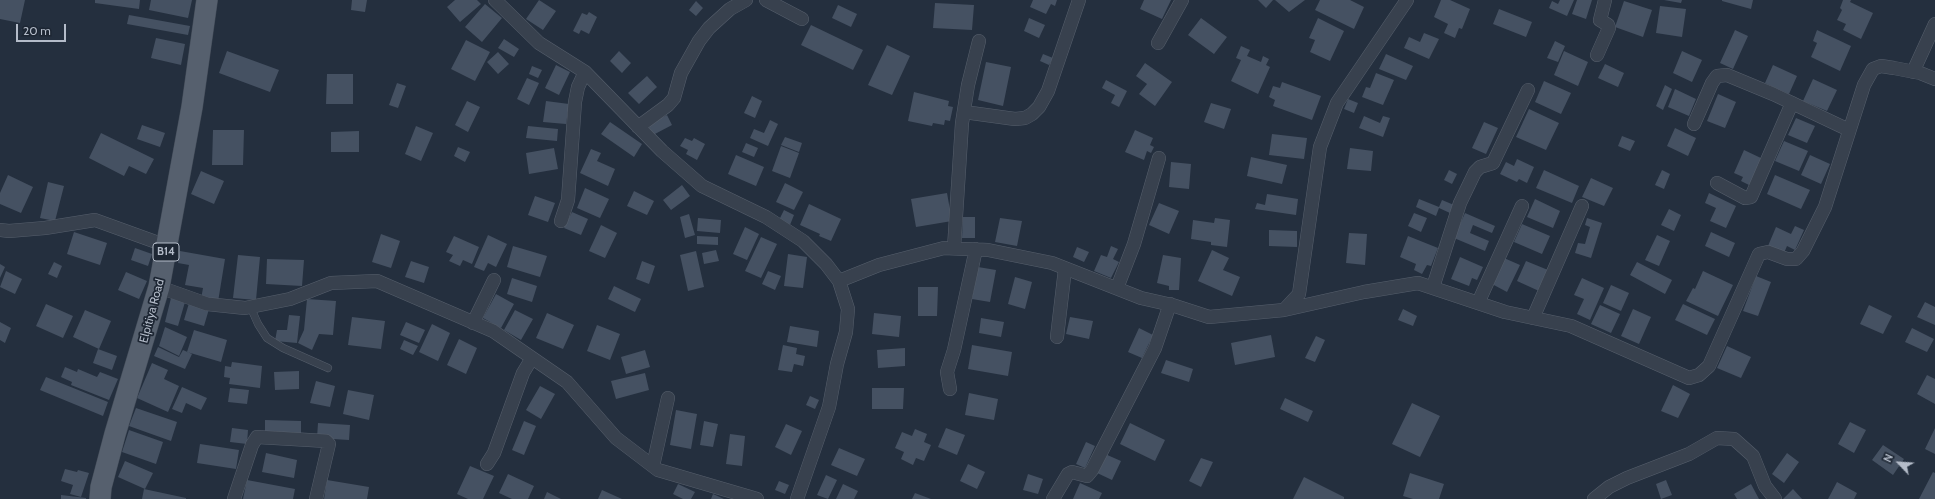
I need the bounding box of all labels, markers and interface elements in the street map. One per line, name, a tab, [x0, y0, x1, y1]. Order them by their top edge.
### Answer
scale bar	[18, 16, 68, 42]
text: 20 m	[23, 23, 51, 38]
road number: B14	[153, 243, 179, 261]
street label: Elpitiya Road	[137, 277, 167, 345]
north arrow	[1879, 443, 1919, 483]
text: N	[1880, 451, 1896, 464]

